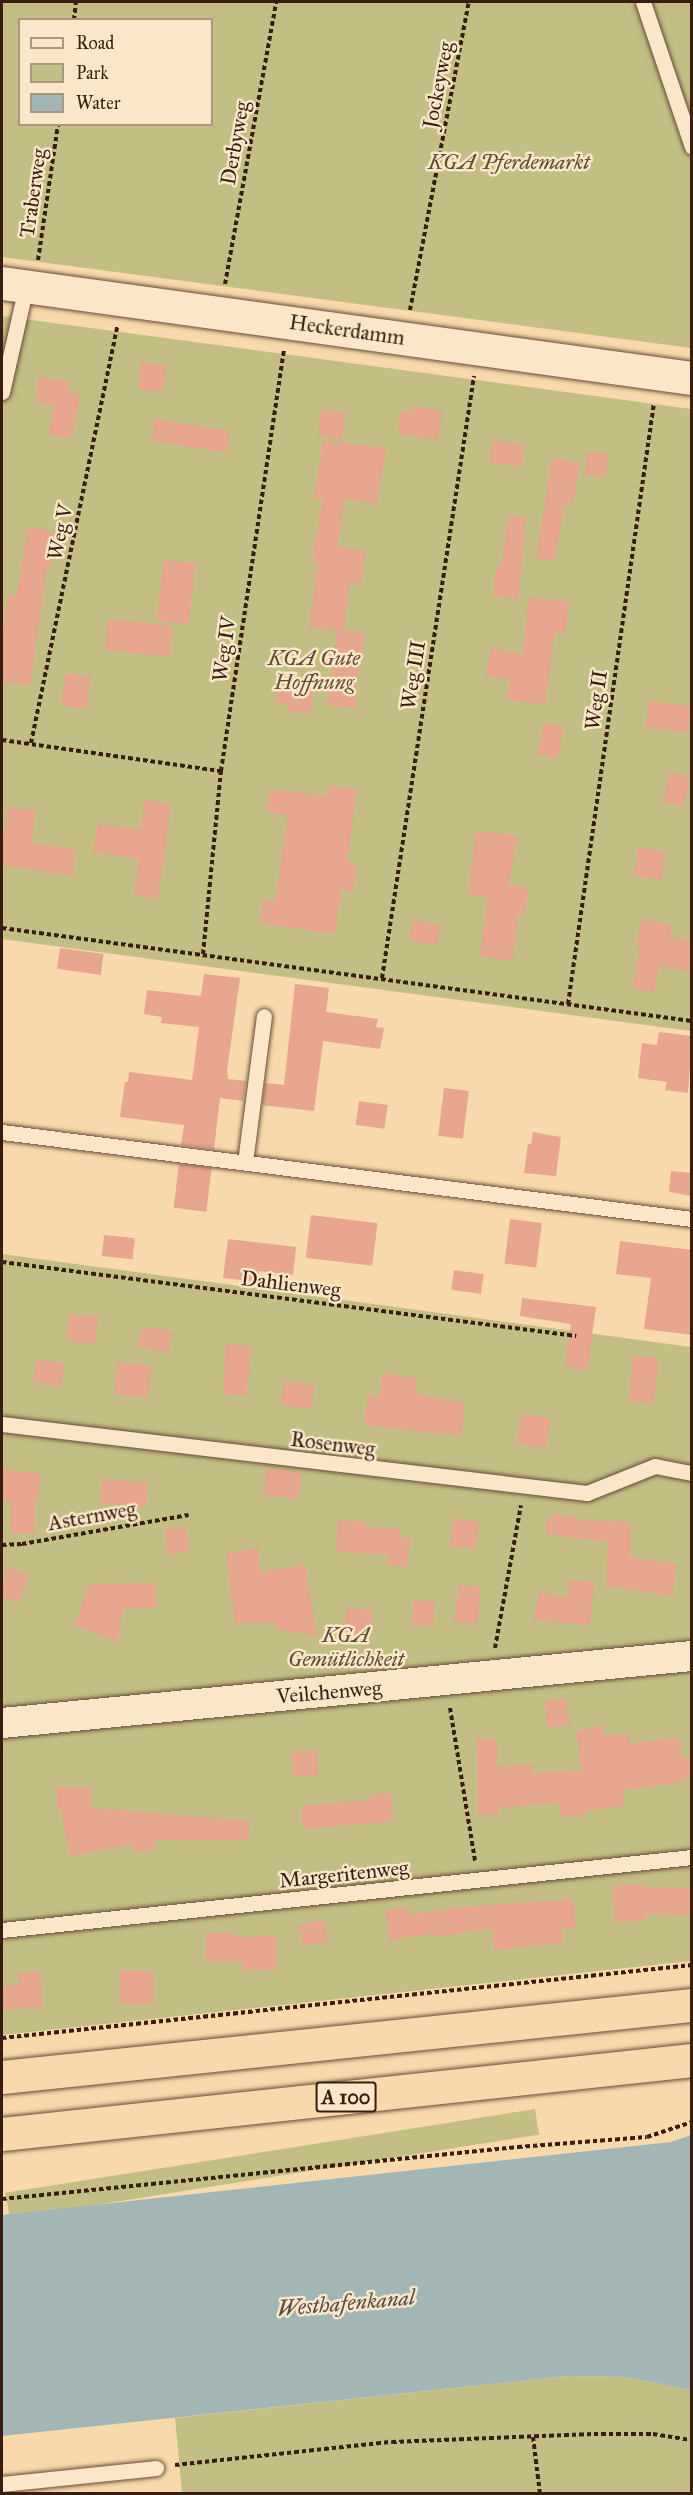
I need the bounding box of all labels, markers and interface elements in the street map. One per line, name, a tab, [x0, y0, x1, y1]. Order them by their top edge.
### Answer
legend	[18, 18, 213, 126]
text: Road	[76, 32, 114, 54]
street label: Jockeyweg	[417, 40, 459, 130]
text: Park	[76, 62, 109, 84]
text: Water	[76, 92, 120, 114]
street label: Derbyweg	[215, 99, 255, 187]
street label: Traberweg	[14, 147, 52, 239]
park label: KGA Pferdemarkt	[428, 149, 590, 175]
street label: Heckerdamm	[288, 309, 406, 351]
street label: Weg V	[42, 502, 78, 562]
street label: Weg IV	[207, 615, 241, 683]
street label: Weg III	[395, 639, 431, 711]
park label: KGA Gute Hoffnung	[268, 645, 360, 695]
street label: Weg II	[579, 668, 613, 732]
street label: Dahlienweg	[240, 1265, 342, 1303]
street label: Rosenweg	[289, 1426, 377, 1462]
street label: Asternweg	[46, 1496, 138, 1536]
park label: KGA Gemütlichkeit	[288, 1622, 404, 1672]
street label: Veilchenweg	[275, 1675, 383, 1709]
street label: Margeritenweg	[278, 1855, 410, 1893]
road number: A 100	[314, 2080, 378, 2114]
water label: Westhafenkanal	[276, 2284, 416, 2322]

